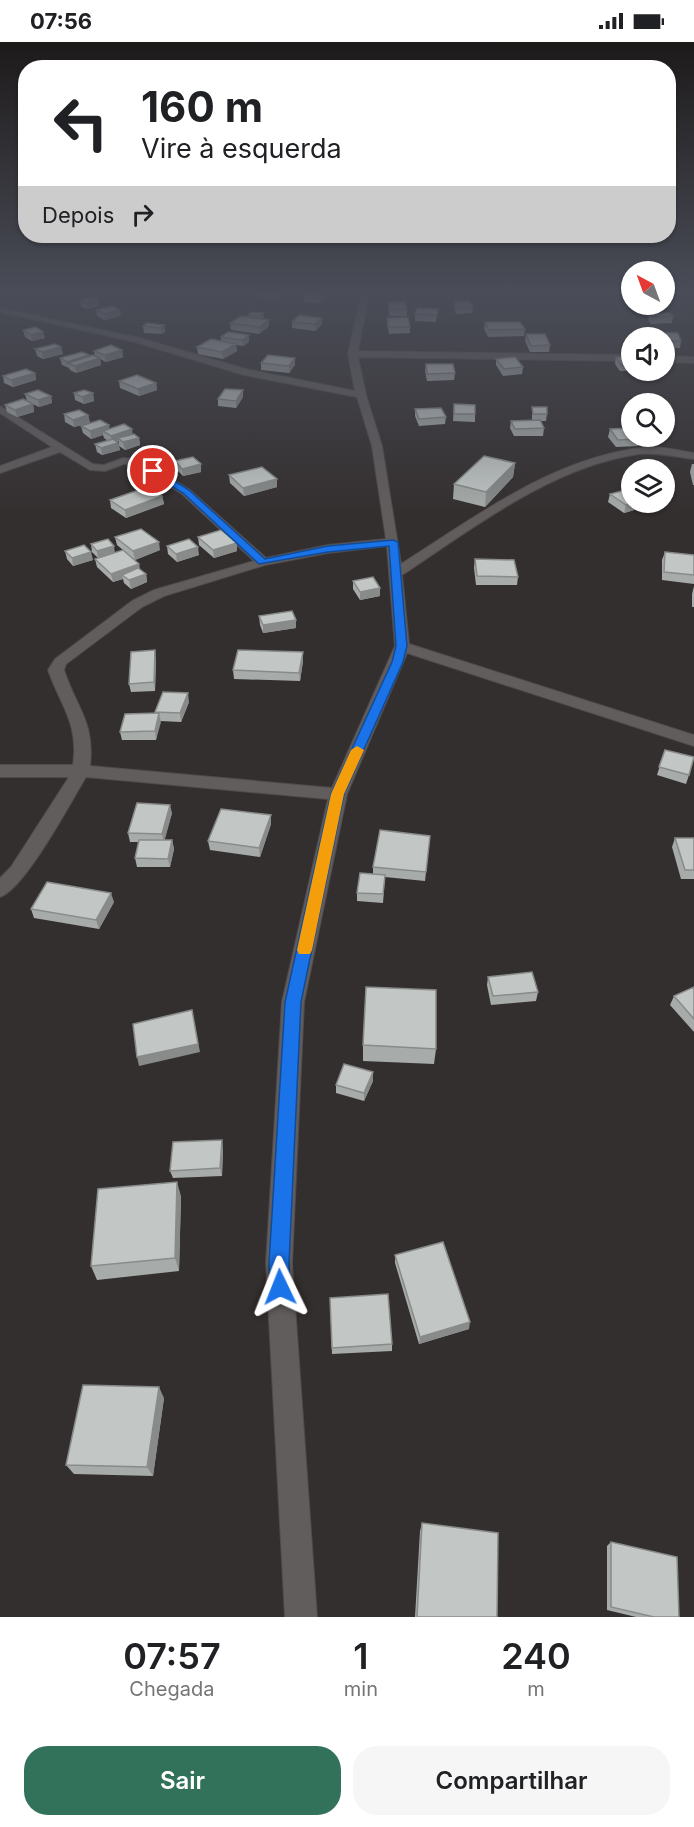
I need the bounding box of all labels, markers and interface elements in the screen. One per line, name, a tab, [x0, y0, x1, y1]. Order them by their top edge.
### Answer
text: 07:56	[30, 8, 92, 34]
text: 160 m	[141, 81, 263, 132]
icon: left	[42, 84, 120, 162]
text: Vire à esquerda	[141, 132, 342, 165]
icon: right	[126, 198, 159, 231]
text: Depois	[42, 202, 114, 228]
north arrow	[621, 261, 675, 315]
map controls	[621, 261, 675, 513]
button: sound	[621, 327, 675, 381]
button: search	[621, 393, 675, 447]
pin	[127, 445, 178, 496]
icon: arrive	[136, 454, 169, 487]
button: layers	[621, 459, 675, 513]
position arrow	[248, 1255, 312, 1319]
text: 07:57	[123, 1634, 221, 1678]
text: 1	[353, 1634, 369, 1678]
text: 240	[501, 1634, 571, 1678]
text: Chegada	[129, 1677, 214, 1701]
text: min	[344, 1677, 378, 1701]
text: m	[527, 1677, 545, 1701]
button: Sair	[24, 1746, 341, 1815]
button: Compartilhar	[353, 1746, 670, 1815]

